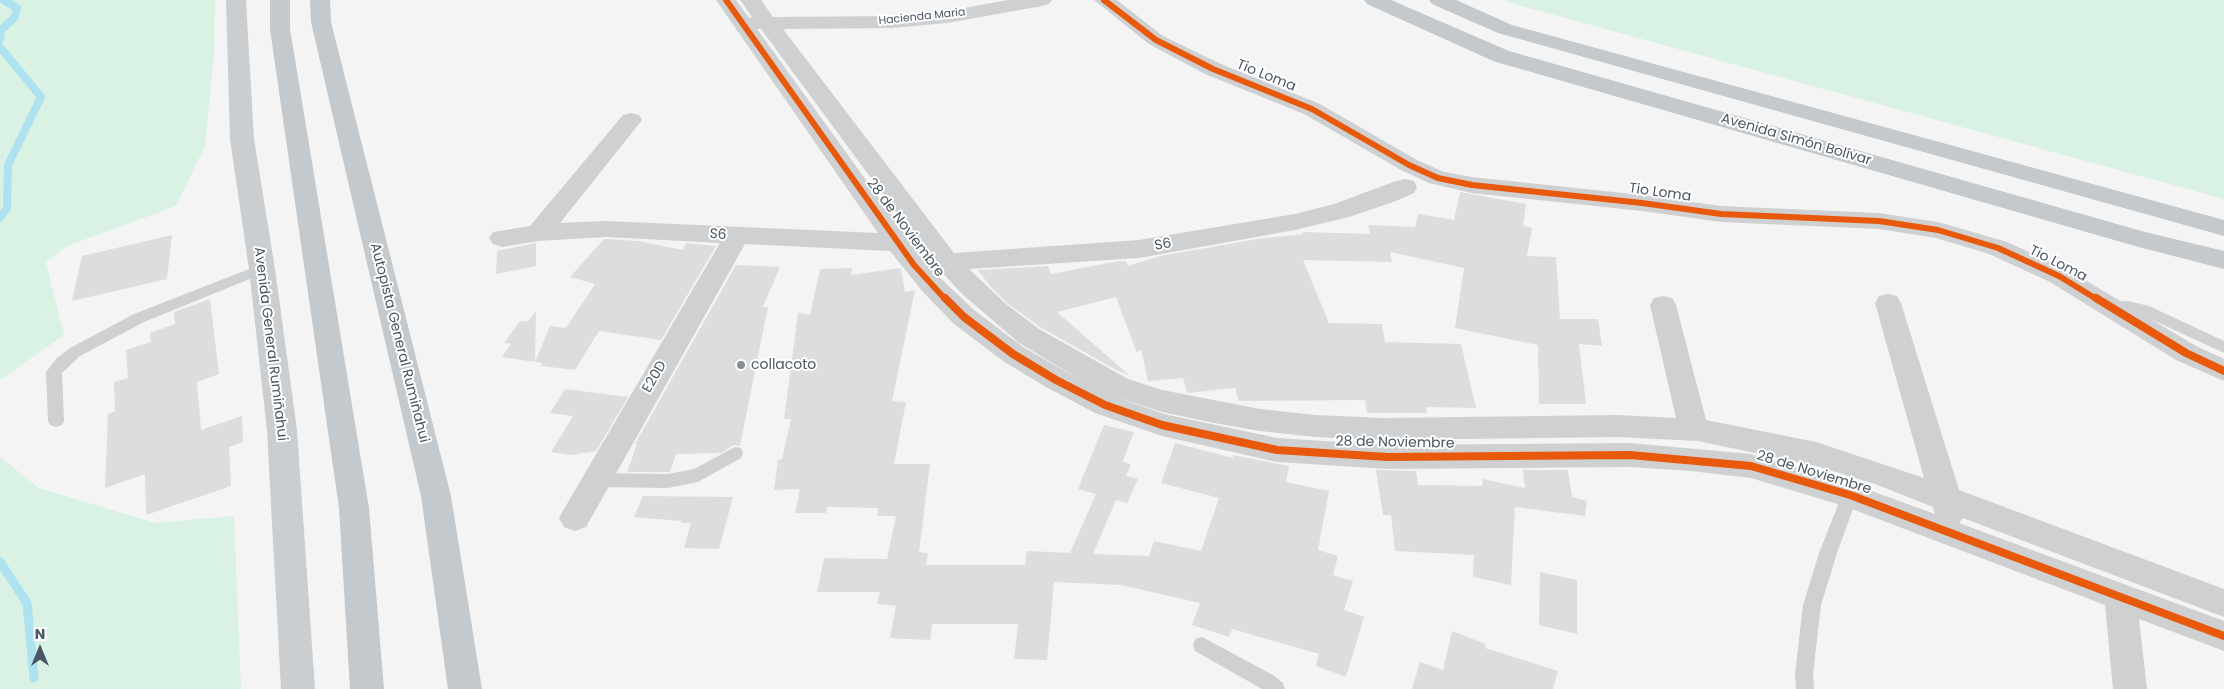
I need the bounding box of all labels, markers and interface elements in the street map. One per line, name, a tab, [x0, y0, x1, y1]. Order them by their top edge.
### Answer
street label: Hacienda Maria	[878, 6, 966, 28]
street label: Tio Loma	[1234, 56, 1298, 96]
street label: Avenida Simón Bolívar	[1719, 110, 1873, 170]
street label: 28 de Noviembre	[862, 175, 948, 281]
street label: Tio Loma	[1628, 180, 1692, 206]
street label: S6	[709, 226, 727, 244]
street label: S6	[1153, 235, 1173, 255]
street label: Autopista General Rumiñahui	[366, 241, 432, 445]
street label: Tio Loma	[2026, 242, 2090, 286]
street label: Avenida General Rumiñahui	[250, 246, 290, 442]
place label: collacoto	[751, 357, 816, 373]
street label: E20D	[639, 358, 671, 396]
marker: collacoto	[735, 359, 747, 371]
street label: 28 de Noviembre	[1335, 434, 1455, 452]
street label: 28 de Noviembre	[1755, 448, 1873, 498]
north arrow	[15, 624, 65, 674]
text: N	[35, 624, 45, 644]

